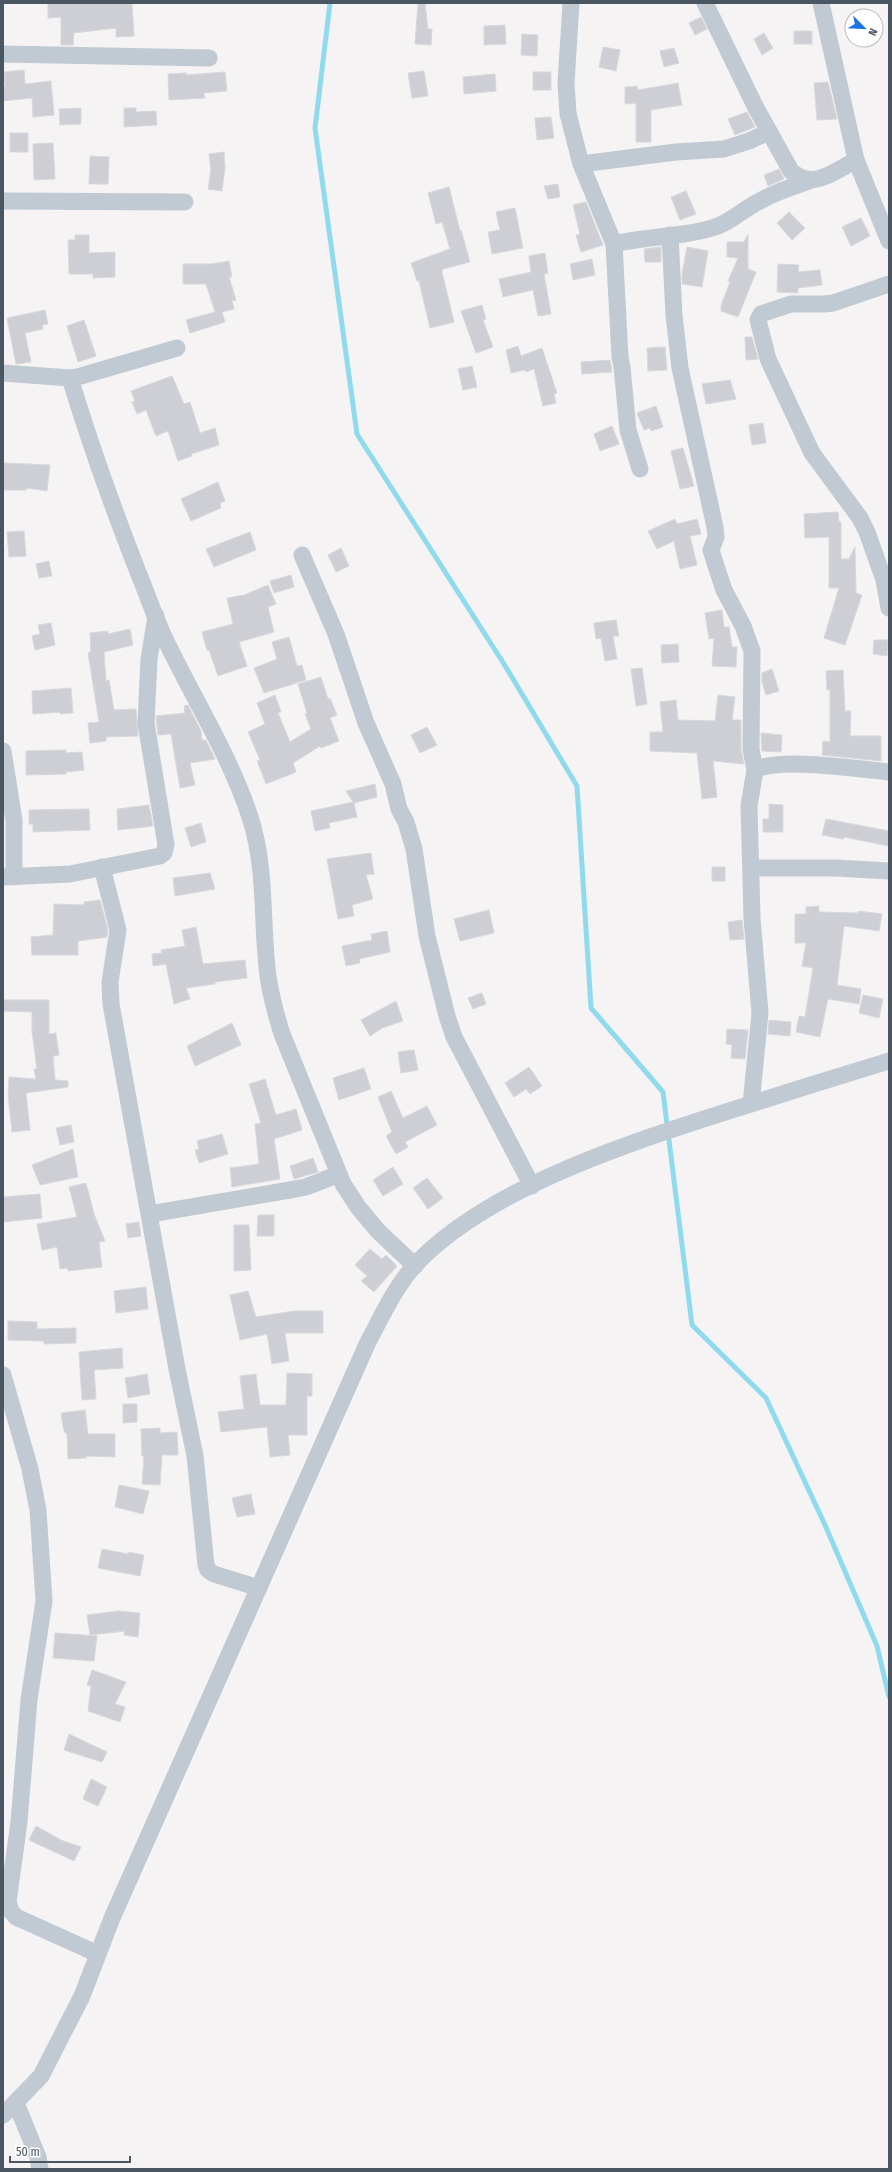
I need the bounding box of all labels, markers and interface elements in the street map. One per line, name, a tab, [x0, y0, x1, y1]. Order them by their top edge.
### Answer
north arrow	[844, 8, 884, 48]
text: N	[865, 26, 880, 38]
scale bar	[10, 2138, 130, 2164]
text: 50 m	[16, 2145, 40, 2159]

